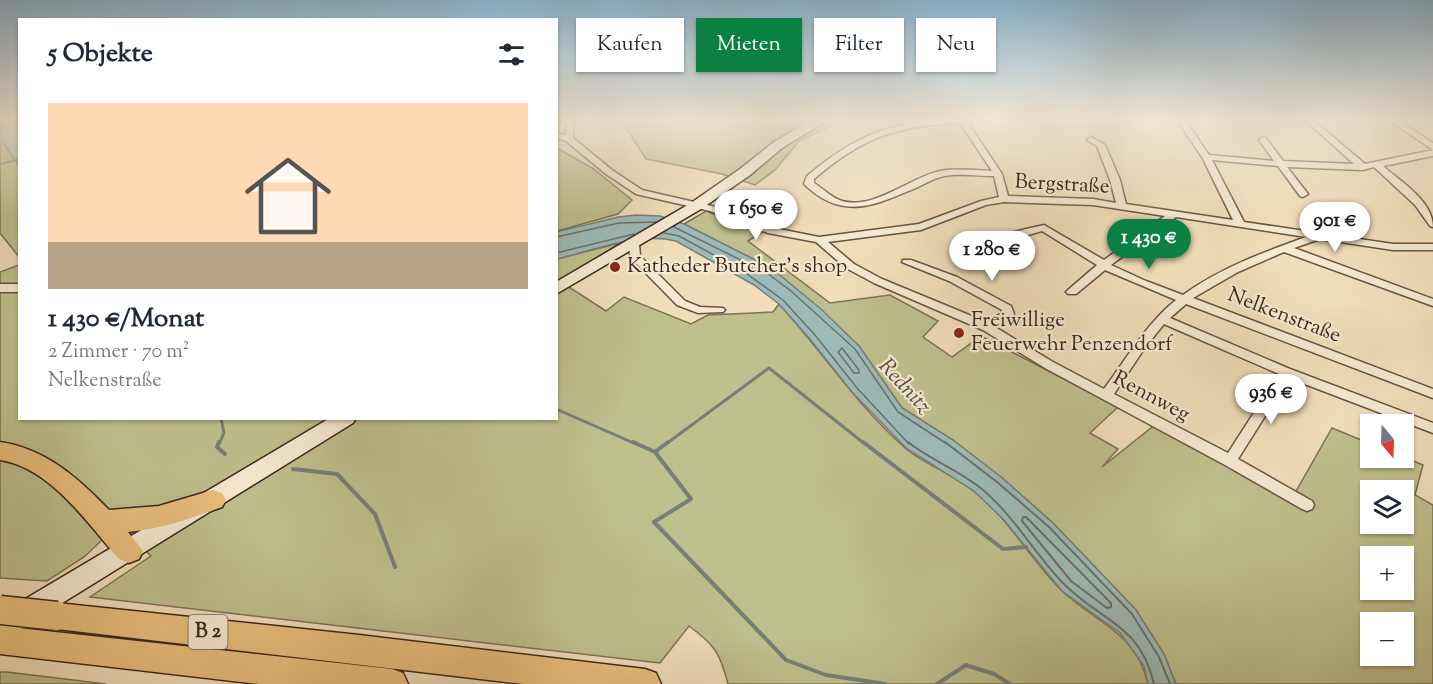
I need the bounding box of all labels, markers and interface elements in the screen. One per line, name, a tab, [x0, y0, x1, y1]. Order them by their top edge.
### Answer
chip: Kaufen	[576, 18, 684, 72]
chip: Mieten	[696, 18, 802, 72]
chip: Filter	[814, 18, 904, 72]
chip: Neu	[916, 18, 996, 72]
text: 5 Objekte	[48, 36, 153, 73]
icon: filters	[495, 38, 528, 71]
icon: home	[234, 142, 342, 250]
street label: Bergstraße	[1014, 168, 1110, 202]
pin: 1 650 €	[701, 190, 811, 241]
text: 1 650 €	[729, 195, 783, 224]
pin: 901 €	[1293, 202, 1377, 253]
text: 901 €	[1313, 207, 1357, 236]
pin: 1 430 €	[1094, 219, 1204, 270]
text: 1 430 €	[1121, 224, 1177, 253]
pin: 1 280 €	[937, 231, 1047, 282]
text: 1 280 €	[963, 236, 1021, 265]
place label: Katheder Butcher's shop	[627, 252, 847, 282]
marker: Katheder Butcher's shop	[608, 260, 622, 274]
street label: Nelkenstraße	[1223, 281, 1345, 351]
text: 1 430 €/Monat	[48, 301, 204, 338]
place label: Freiwillige Feuerwehr Penzendorf	[971, 306, 1174, 360]
marker: Freiwillige Feuerwehr Penzendorf	[952, 326, 966, 340]
text: 2 Zimmer · 70 m²	[48, 338, 190, 367]
water label: Rednitz	[870, 352, 938, 422]
street label: Rennweg	[1107, 364, 1195, 430]
text: Nelkenstraße	[48, 367, 162, 396]
pin: 936 €	[1229, 374, 1313, 425]
text: 936 €	[1249, 379, 1293, 408]
north arrow	[1360, 414, 1414, 468]
map controls	[1360, 414, 1414, 666]
button: layers	[1360, 480, 1414, 534]
button: +	[1360, 546, 1414, 600]
button: −	[1360, 612, 1414, 666]
road number: B 2	[188, 615, 228, 649]

